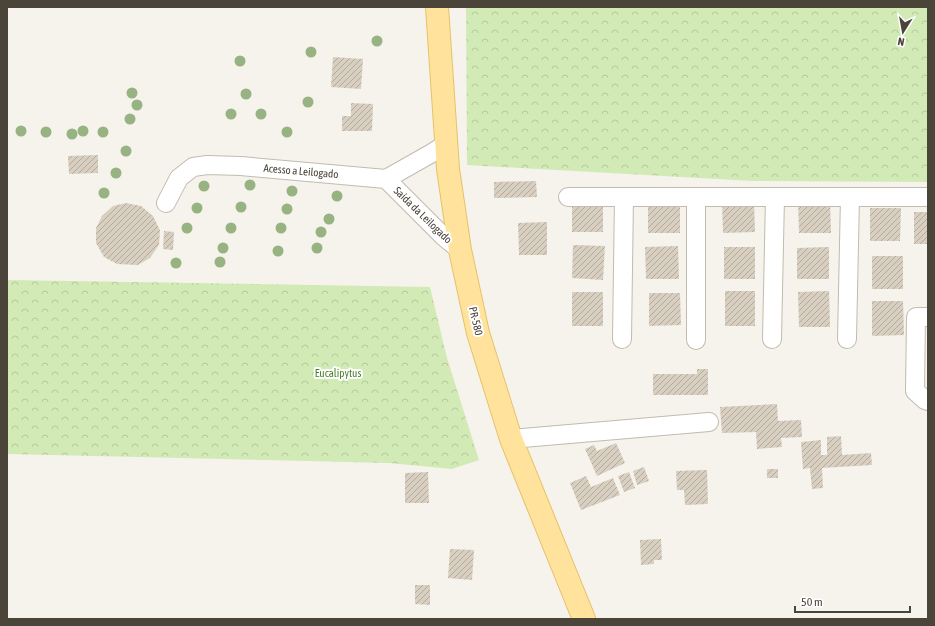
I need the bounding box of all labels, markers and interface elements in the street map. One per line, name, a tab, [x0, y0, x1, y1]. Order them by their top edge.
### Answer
north arrow	[883, 12, 923, 52]
text: N	[897, 35, 905, 48]
street label: Acesso a Leilogado	[263, 162, 339, 180]
street label: Saída da Leilogado	[392, 184, 454, 246]
street label: PR-580	[467, 305, 485, 337]
park label: Eucalipytus	[315, 367, 361, 379]
scale bar	[795, 588, 910, 614]
text: 50 m	[801, 595, 823, 609]

